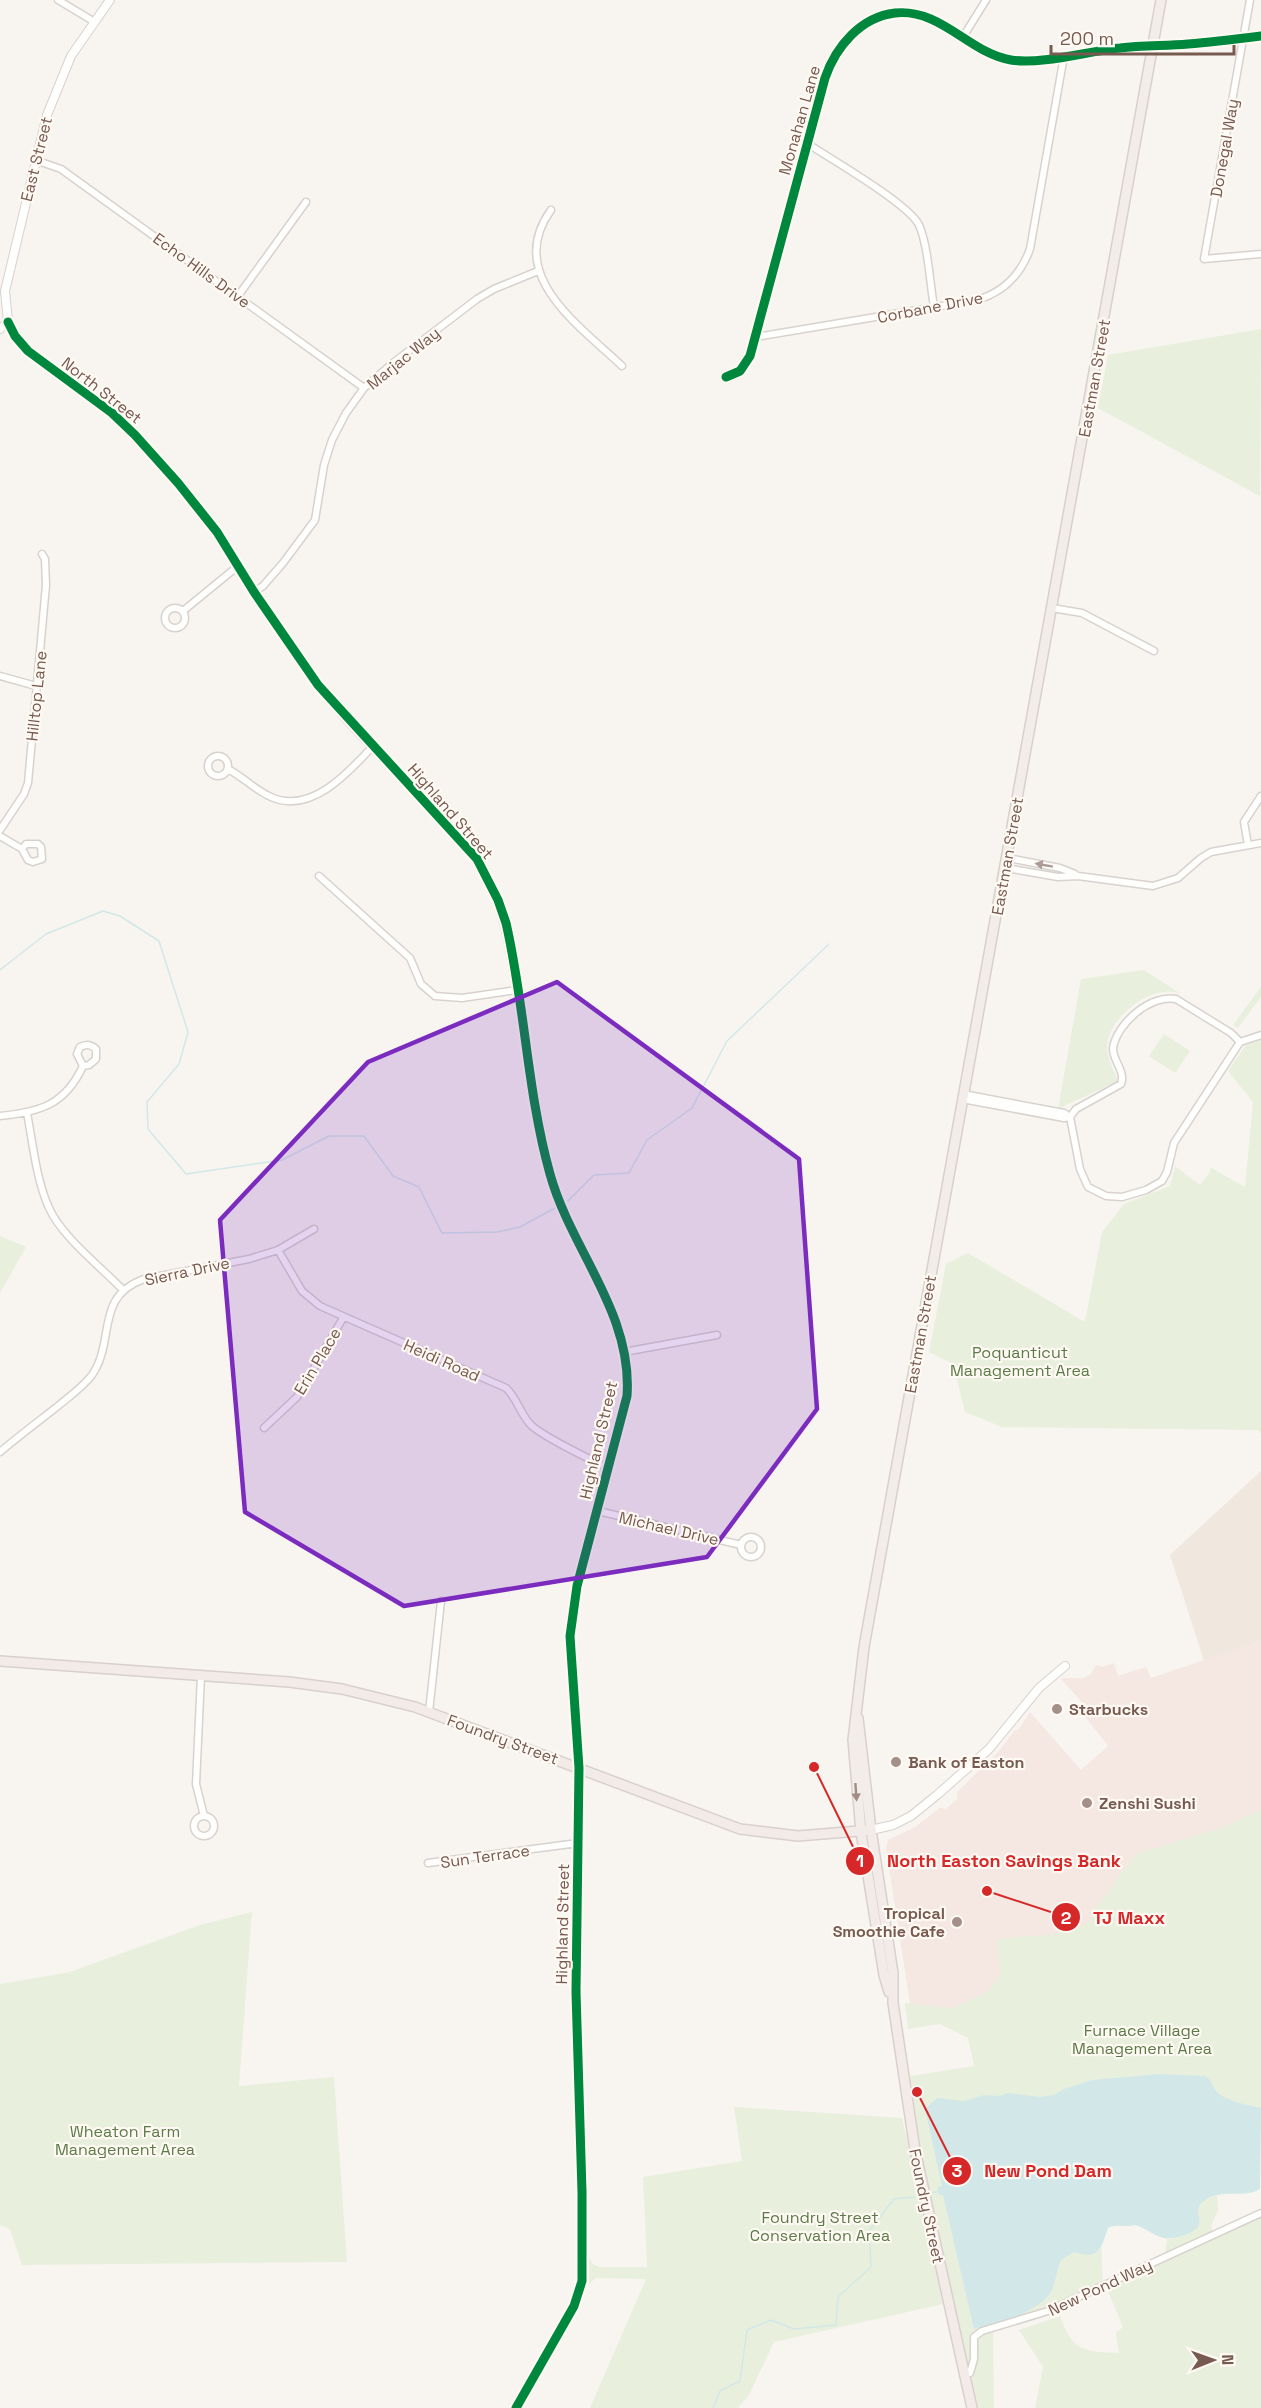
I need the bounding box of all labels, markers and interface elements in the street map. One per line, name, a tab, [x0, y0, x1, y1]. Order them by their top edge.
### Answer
scale bar	[1051, 18, 1234, 56]
text: 200 m	[1060, 27, 1114, 50]
street label: Monahan Lane	[774, 63, 825, 177]
street label: Donegal Way	[1205, 97, 1243, 199]
street label: East Street	[16, 114, 57, 204]
street label: Echo Hills Drive	[149, 228, 255, 313]
street label: Corbane Drive	[875, 287, 985, 328]
street label: Eastman Street	[1074, 317, 1115, 439]
street label: Marjac Way	[362, 322, 444, 394]
street label: North Street	[57, 352, 146, 428]
street label: Hilltop Lane	[21, 650, 52, 742]
street label: Highland Street	[403, 759, 498, 864]
street label: Eastman Street	[987, 795, 1028, 917]
one-way arrow	[1034, 860, 1053, 869]
street label: Sierra Drive	[143, 1252, 232, 1291]
street label: Eastman Street	[900, 1273, 941, 1395]
street label: Erin Place	[289, 1324, 346, 1399]
street label: Heidi Road	[400, 1334, 483, 1387]
park label: Poquanticut Management Area	[950, 1342, 1090, 1381]
street label: Highland Street	[575, 1379, 622, 1501]
street label: Michael Drive	[617, 1507, 721, 1550]
place label: Starbucks	[1069, 1699, 1148, 1720]
marker: Starbucks	[1050, 1702, 1064, 1716]
street label: Foundry Street	[444, 1710, 561, 1769]
place label: Bank of Easton	[908, 1752, 1024, 1773]
marker: Bank of Easton	[889, 1755, 903, 1769]
one-way arrow	[852, 1782, 861, 1801]
place label: Zenshi Sushi	[1099, 1793, 1196, 1814]
marker: Zenshi Sushi	[1080, 1796, 1094, 1810]
street label: Sun Terrace	[439, 1840, 531, 1873]
callout: North Easton Savings Bank	[845, 1843, 1132, 1879]
text: 1	[856, 1849, 864, 1872]
text: North Easton Savings Bank	[887, 1849, 1121, 1872]
street label: Highland Street	[551, 1863, 574, 1985]
callout: TJ Maxx	[1051, 1899, 1177, 1935]
place label: Tropical Smoothie Cafe	[833, 1903, 945, 1942]
text: 2	[1061, 1906, 1072, 1929]
text: TJ Maxx	[1093, 1906, 1165, 1929]
marker: Tropical Smoothie Cafe	[950, 1915, 964, 1929]
park label: Furnace Village Management Area	[1072, 2020, 1212, 2059]
park label: Wheaton Farm Management Area	[55, 2121, 195, 2160]
street label: Foundry Street	[904, 2147, 949, 2266]
callout: New Pond Dam	[942, 2153, 1124, 2189]
text: 3	[952, 2159, 963, 2182]
text: New Pond Dam	[984, 2159, 1112, 2182]
park label: Foundry Street Conservation Area	[750, 2207, 890, 2246]
street label: New Pond Way	[1045, 2254, 1156, 2321]
north arrow	[1183, 2330, 1243, 2390]
text: N	[1217, 2354, 1238, 2365]

